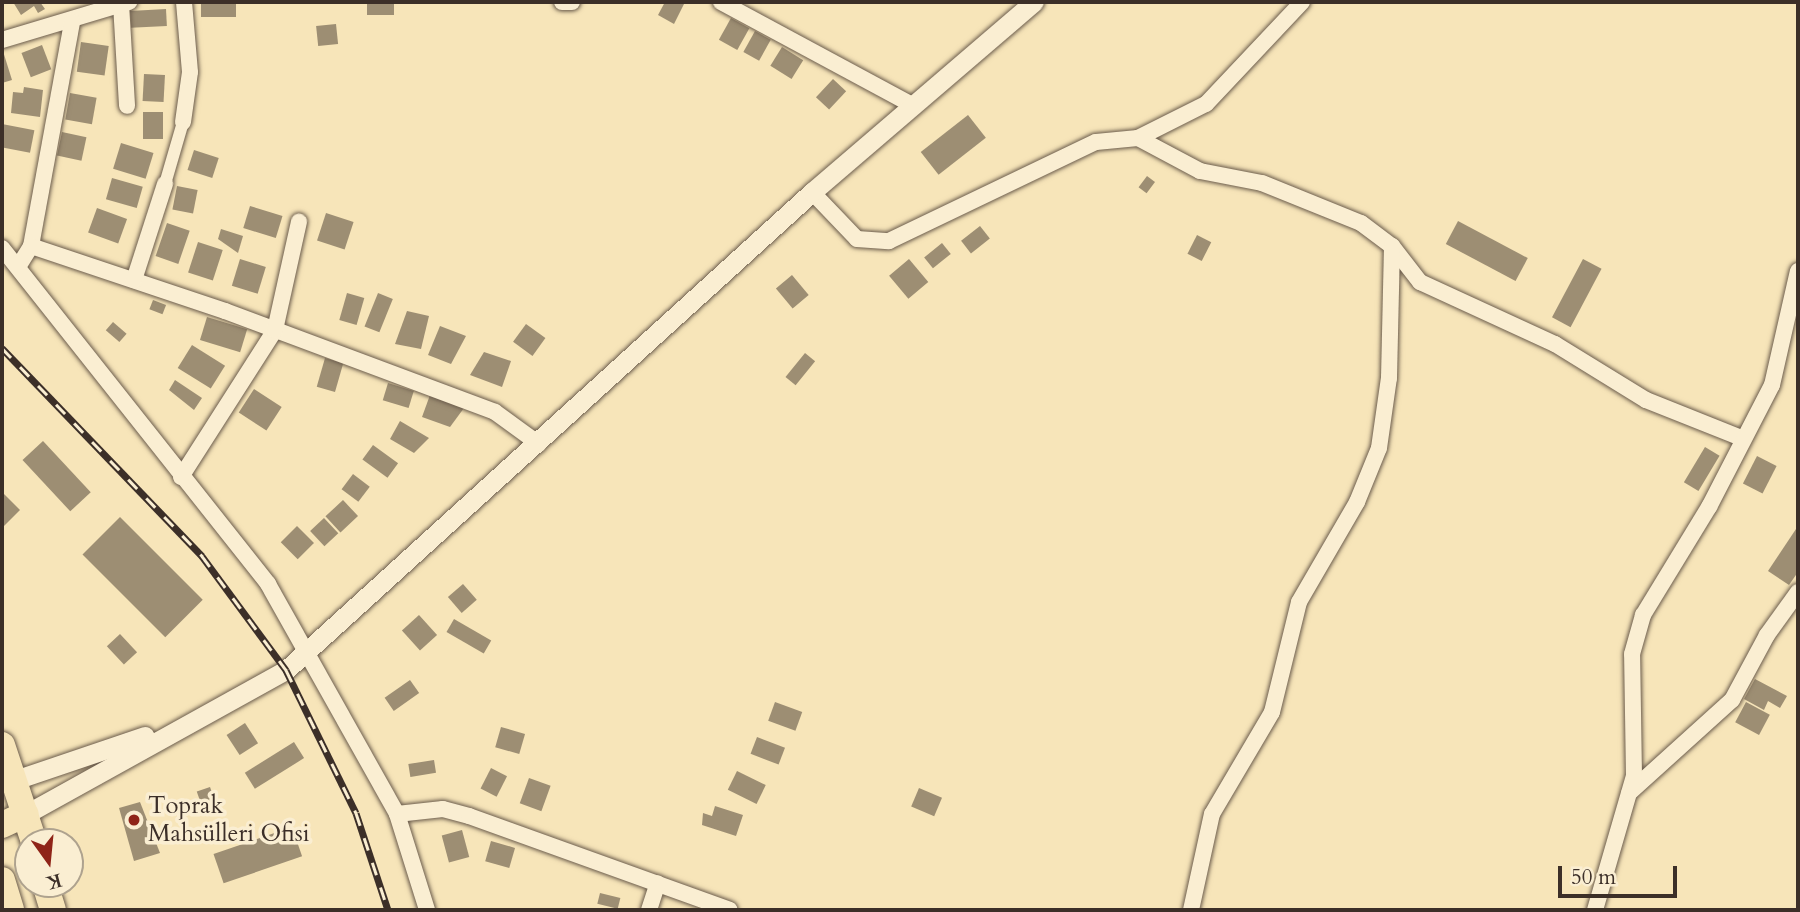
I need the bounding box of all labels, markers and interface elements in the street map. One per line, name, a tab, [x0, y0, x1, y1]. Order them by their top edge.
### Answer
place label: Toprak Mahsülleri Ofisi	[148, 792, 309, 848]
marker: Toprak Mahsülleri Ofisi	[126, 812, 142, 828]
north arrow	[14, 828, 84, 898]
scale bar	[1562, 852, 1681, 896]
text: 50 m	[1571, 863, 1616, 892]
text: K	[43, 867, 65, 896]

